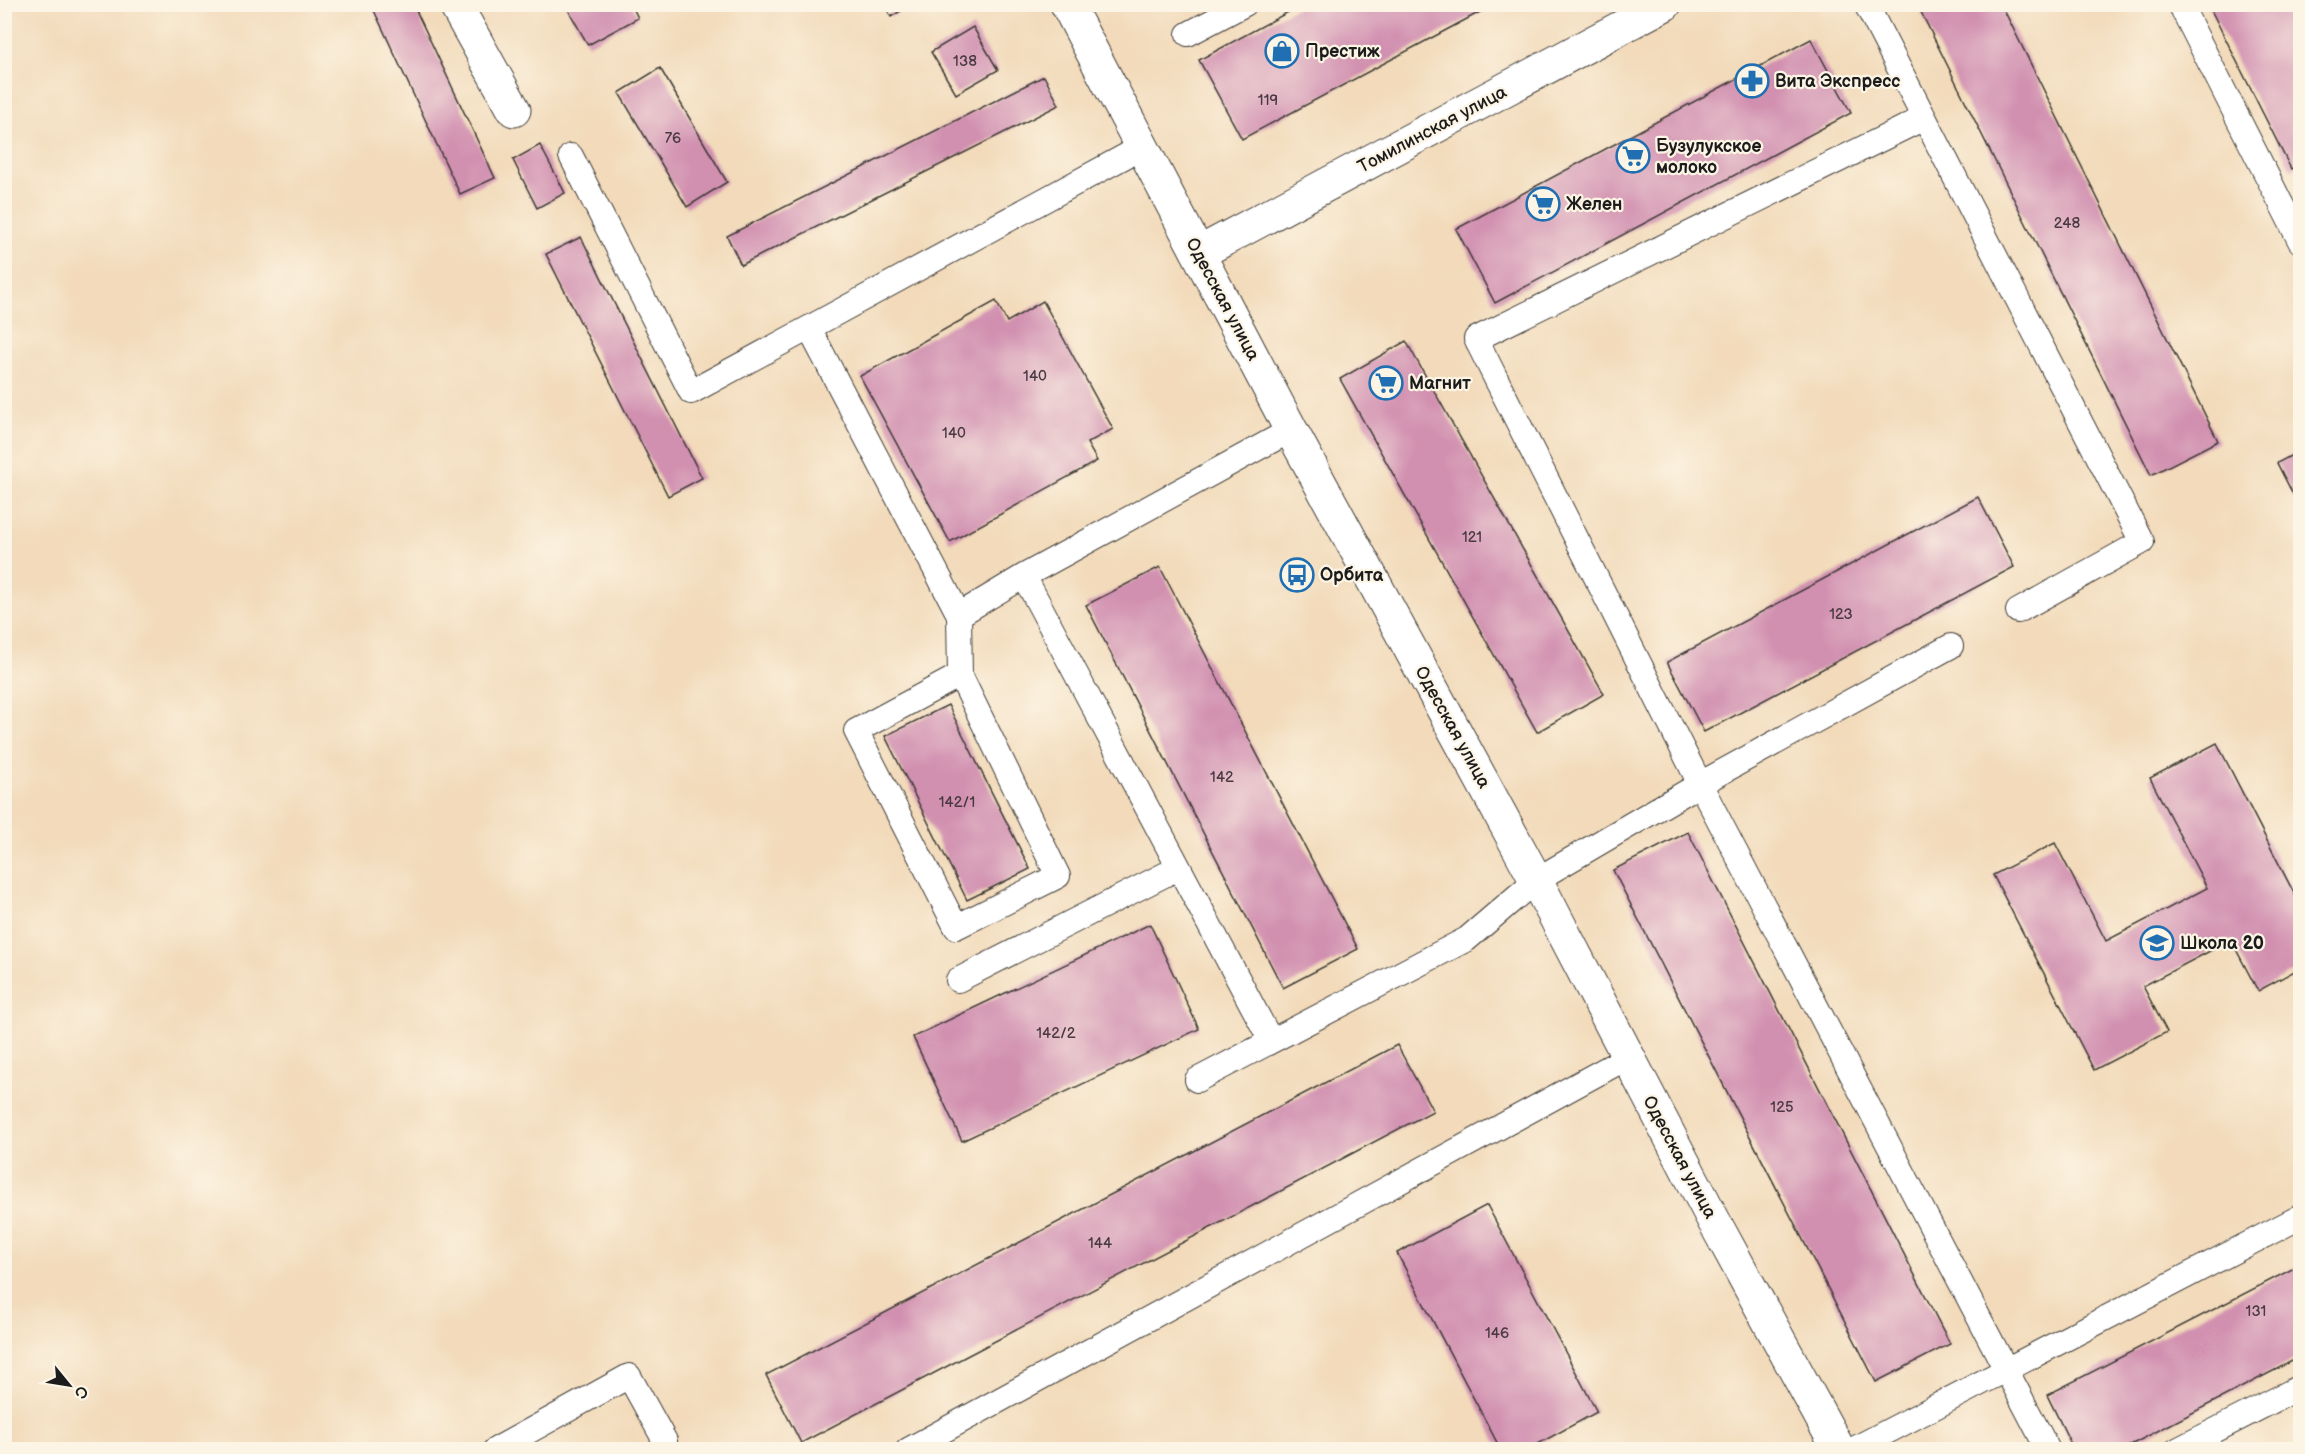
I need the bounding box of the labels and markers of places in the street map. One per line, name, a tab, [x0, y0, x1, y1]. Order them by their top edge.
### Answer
shop icon: Престиж	[1264, 33, 1300, 69]
place label: Престиж	[1305, 41, 1380, 62]
pharmacy icon: Вита Экспресс	[1734, 63, 1770, 99]
place label: Вита Экспресс	[1775, 71, 1900, 92]
place label: Бузулукское молоко	[1656, 136, 1761, 178]
supermarket icon: Бузулукское молоко	[1615, 138, 1651, 174]
supermarket icon: Желен	[1525, 186, 1561, 222]
place label: Желен	[1566, 194, 1622, 215]
supermarket icon: Магнит	[1368, 365, 1404, 401]
place label: Магнит	[1409, 373, 1471, 394]
bus stop icon: Орбита	[1279, 557, 1315, 593]
place label: Орбита	[1320, 565, 1384, 586]
school or university icon: Школа 20	[2139, 925, 2175, 961]
place label: Школа 20	[2180, 933, 2264, 954]

